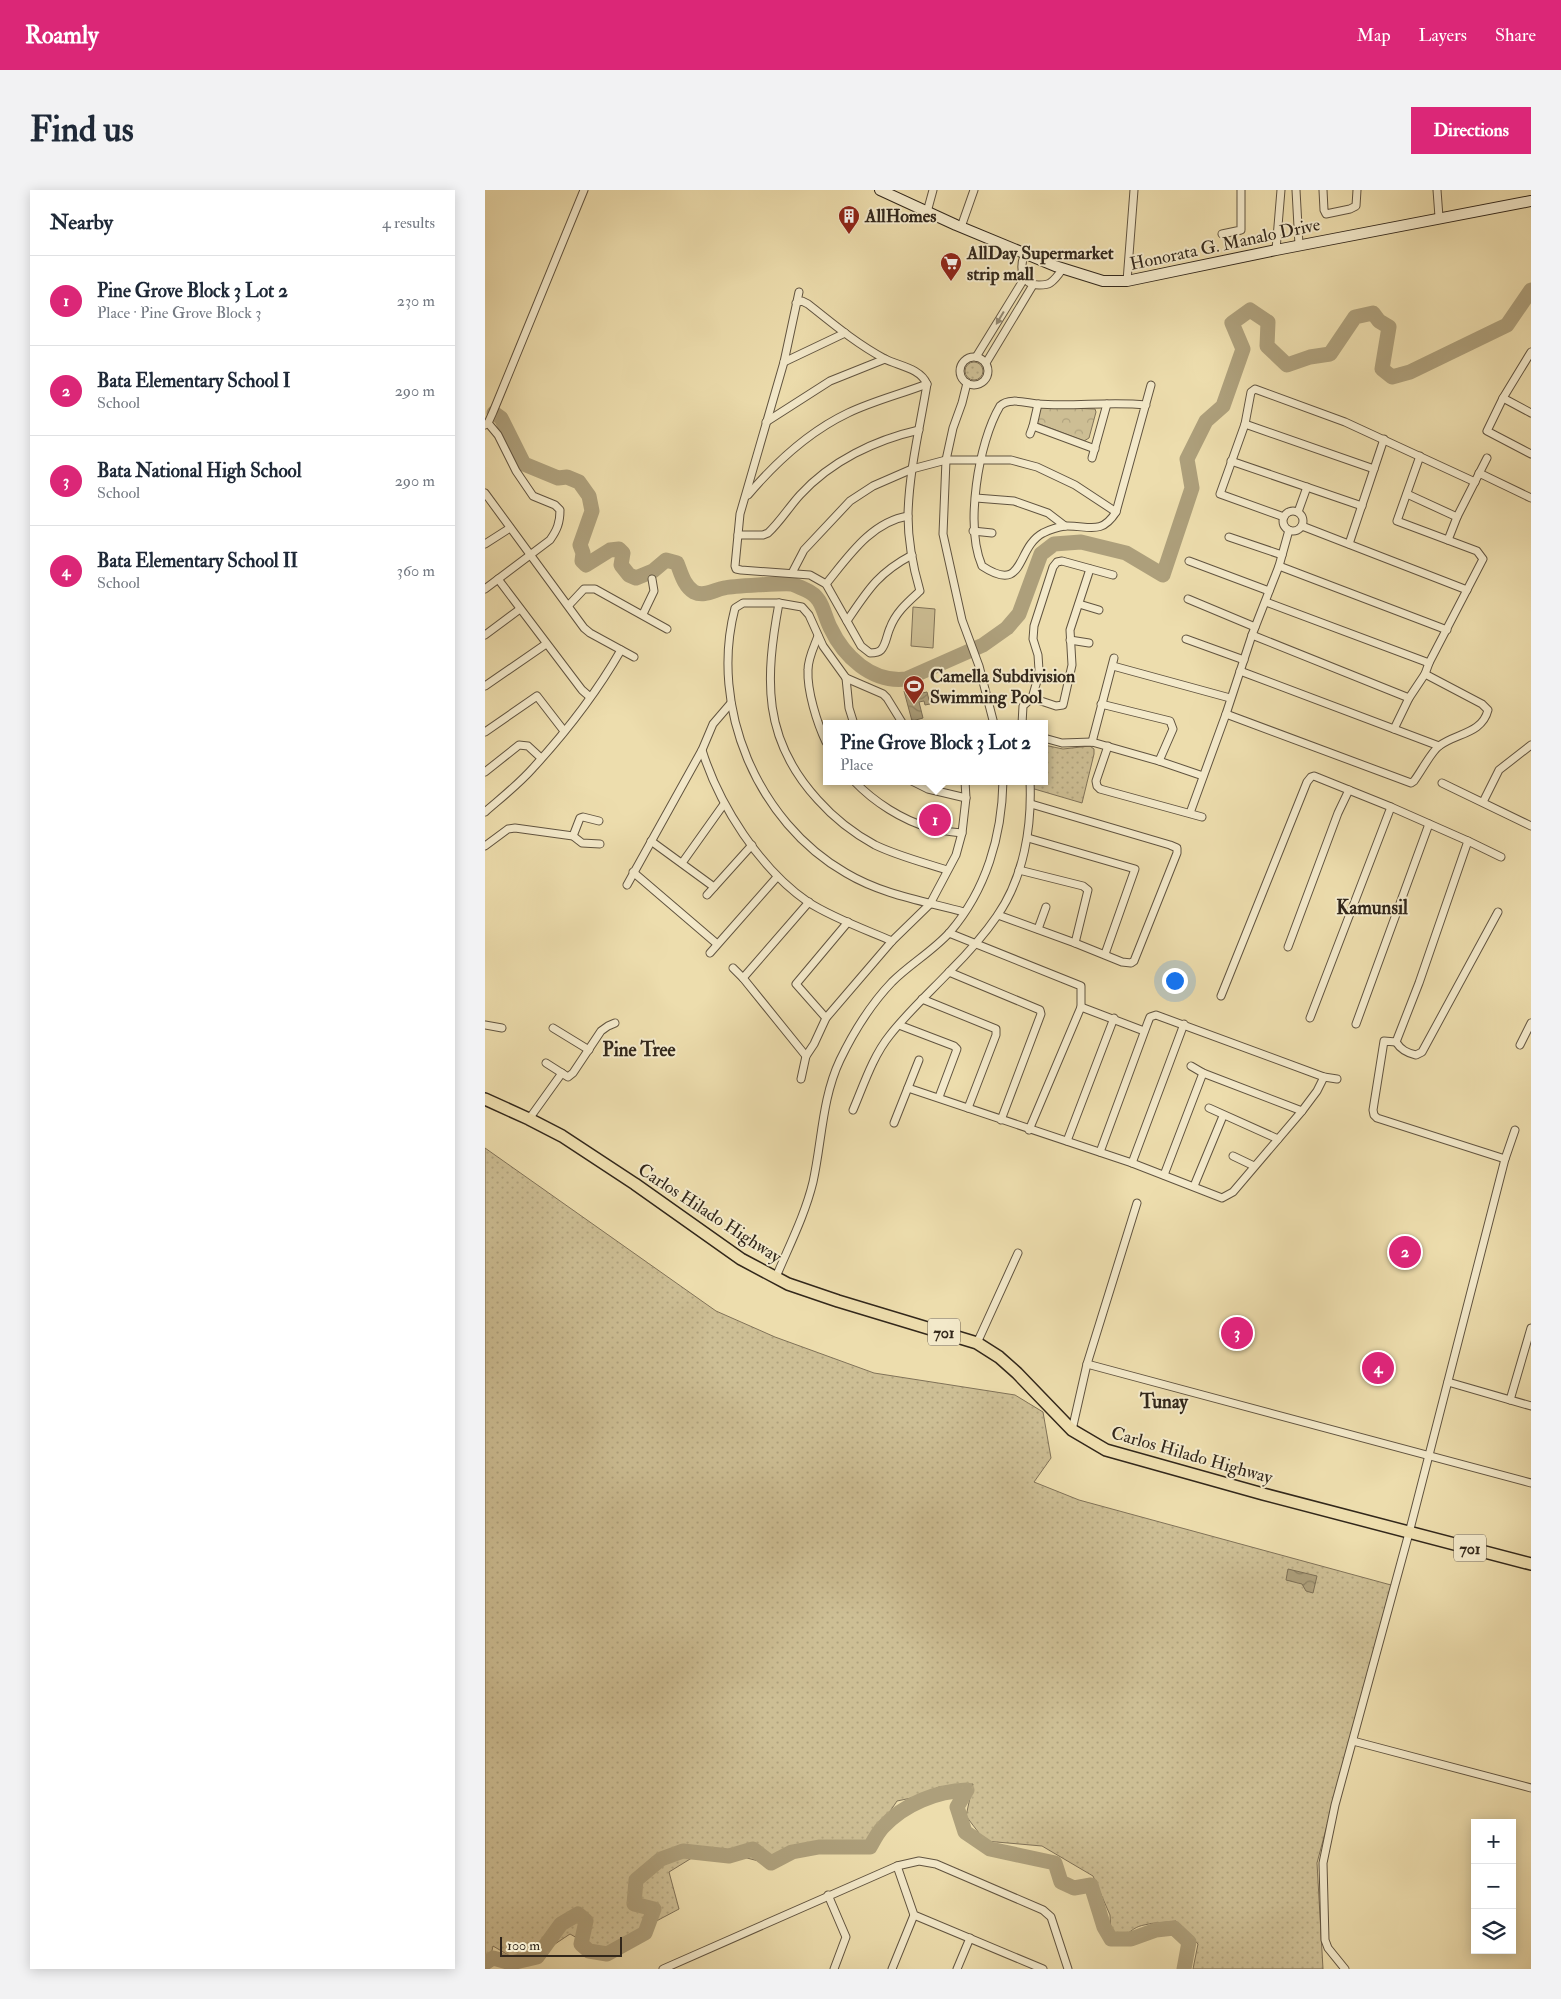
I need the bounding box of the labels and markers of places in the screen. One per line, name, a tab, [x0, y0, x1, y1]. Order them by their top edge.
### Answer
building icon: AllHomes	[837, 204, 861, 235]
place label: AllHomes	[864, 205, 936, 228]
place label: AllDay Supermarket strip mall	[966, 242, 1114, 286]
supermarket icon: AllDay Supermarket strip mall	[939, 251, 963, 282]
place label: Camella Subdivision Swimming Pool	[930, 665, 1076, 709]
sports icon: Camella Subdivision Swimming Pool	[902, 674, 926, 705]
pin: 1	[919, 801, 951, 839]
pin: 2	[1389, 1233, 1421, 1271]
pin: 3	[1221, 1314, 1253, 1352]
pin: 4	[1362, 1349, 1394, 1387]

